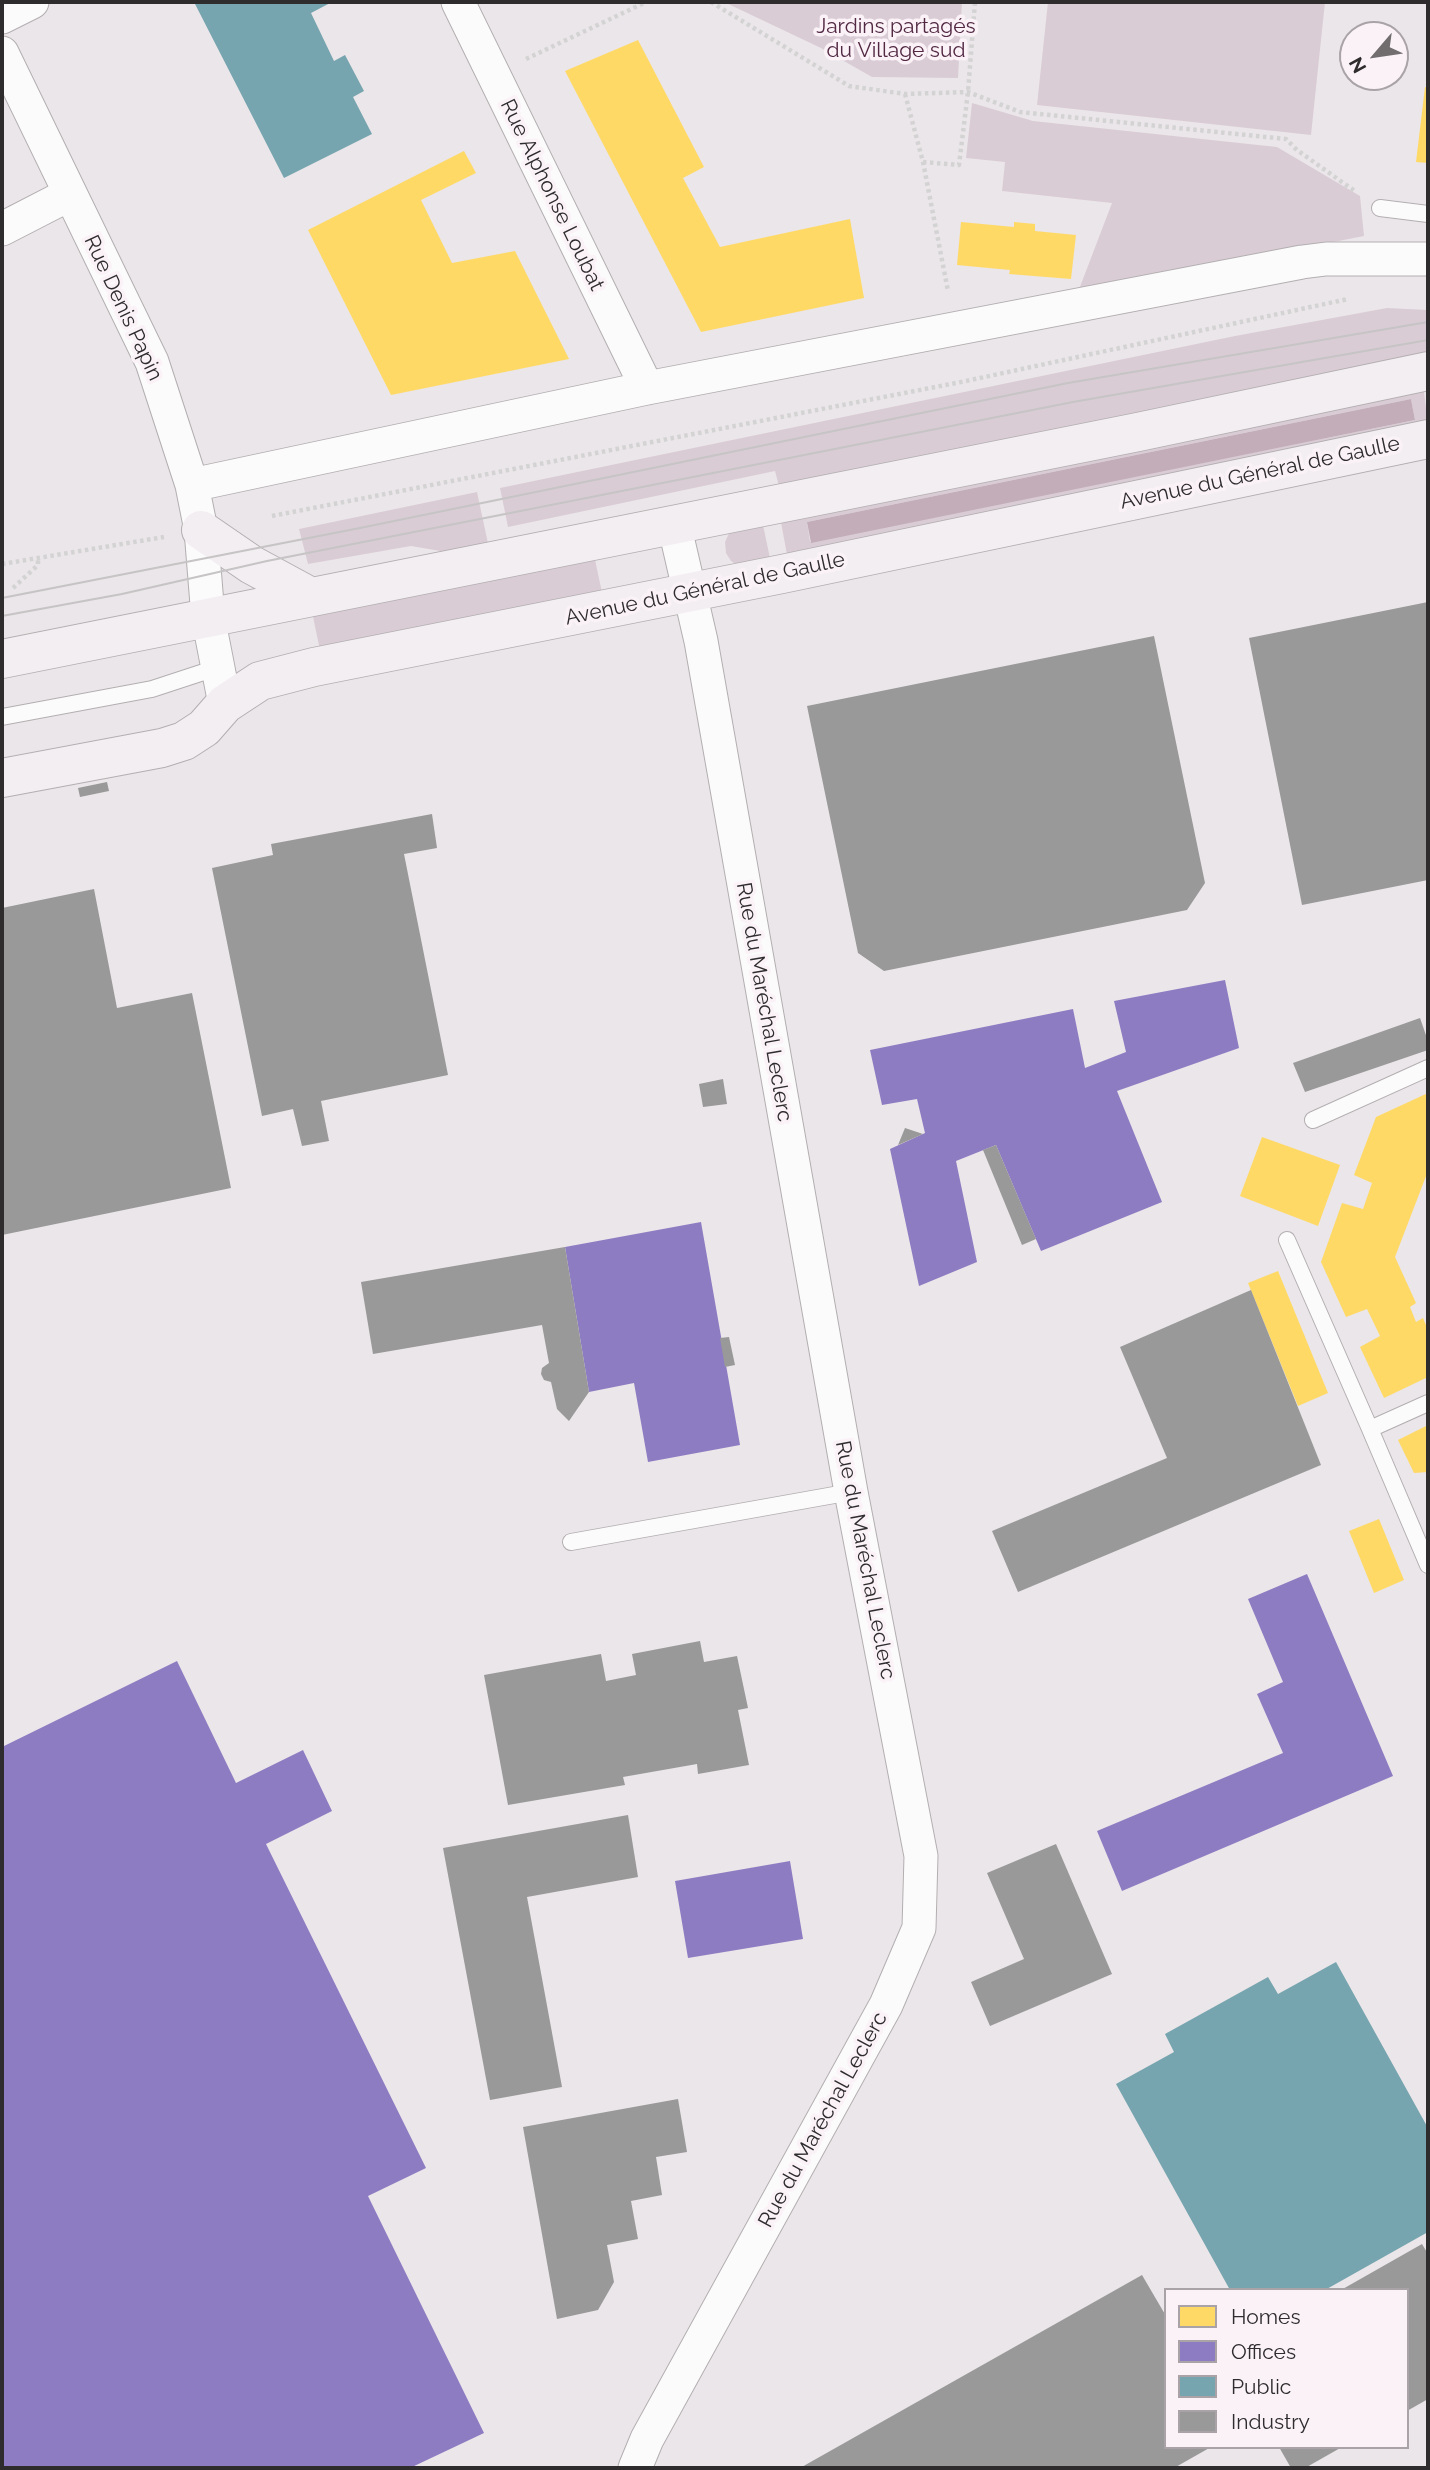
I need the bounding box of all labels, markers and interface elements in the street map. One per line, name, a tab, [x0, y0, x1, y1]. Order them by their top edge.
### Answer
park label: Jardins partagés du Village sud	[816, 14, 976, 64]
north arrow	[1339, 21, 1409, 91]
text: N	[1344, 54, 1371, 77]
street label: Rue Alphonse Loubat	[495, 95, 609, 295]
street label: Rue Denis Papin	[78, 231, 168, 385]
street label: Avenue du Général de Gaulle	[1118, 431, 1402, 515]
street label: Avenue du Général de Gaulle	[563, 547, 847, 631]
street label: Rue du Maréchal Leclerc	[731, 880, 797, 1124]
street label: Rue du Maréchal Leclerc	[829, 1439, 901, 1681]
street label: Rue du Maréchal Leclerc	[753, 2008, 893, 2232]
legend	[1164, 2288, 1409, 2449]
text: Homes	[1231, 2304, 1301, 2329]
text: Offices	[1231, 2339, 1296, 2364]
text: Public	[1231, 2374, 1291, 2399]
text: Industry	[1231, 2409, 1310, 2434]

